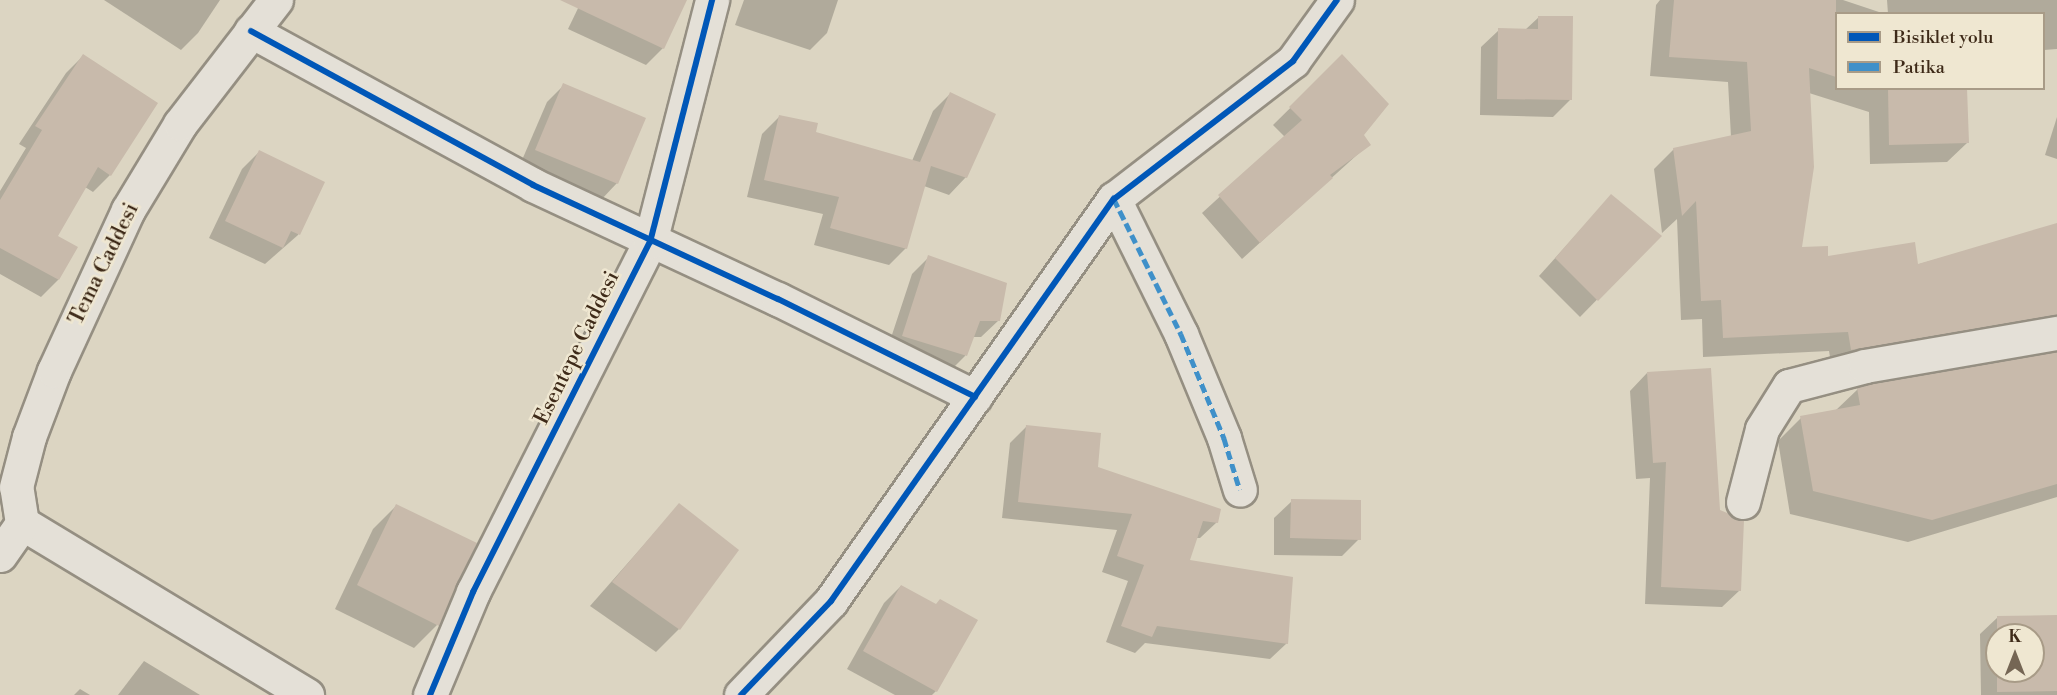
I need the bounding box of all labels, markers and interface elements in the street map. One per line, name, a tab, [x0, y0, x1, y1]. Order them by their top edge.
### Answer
legend	[1835, 12, 2045, 90]
text: Bisiklet yolu	[1893, 26, 1993, 49]
text: Patika	[1893, 56, 1945, 79]
street label: Tema Caddesi	[64, 199, 144, 329]
street label: Esentepe Caddesi	[529, 267, 625, 429]
north arrow	[1985, 623, 2045, 683]
text: K	[2009, 627, 2021, 647]

